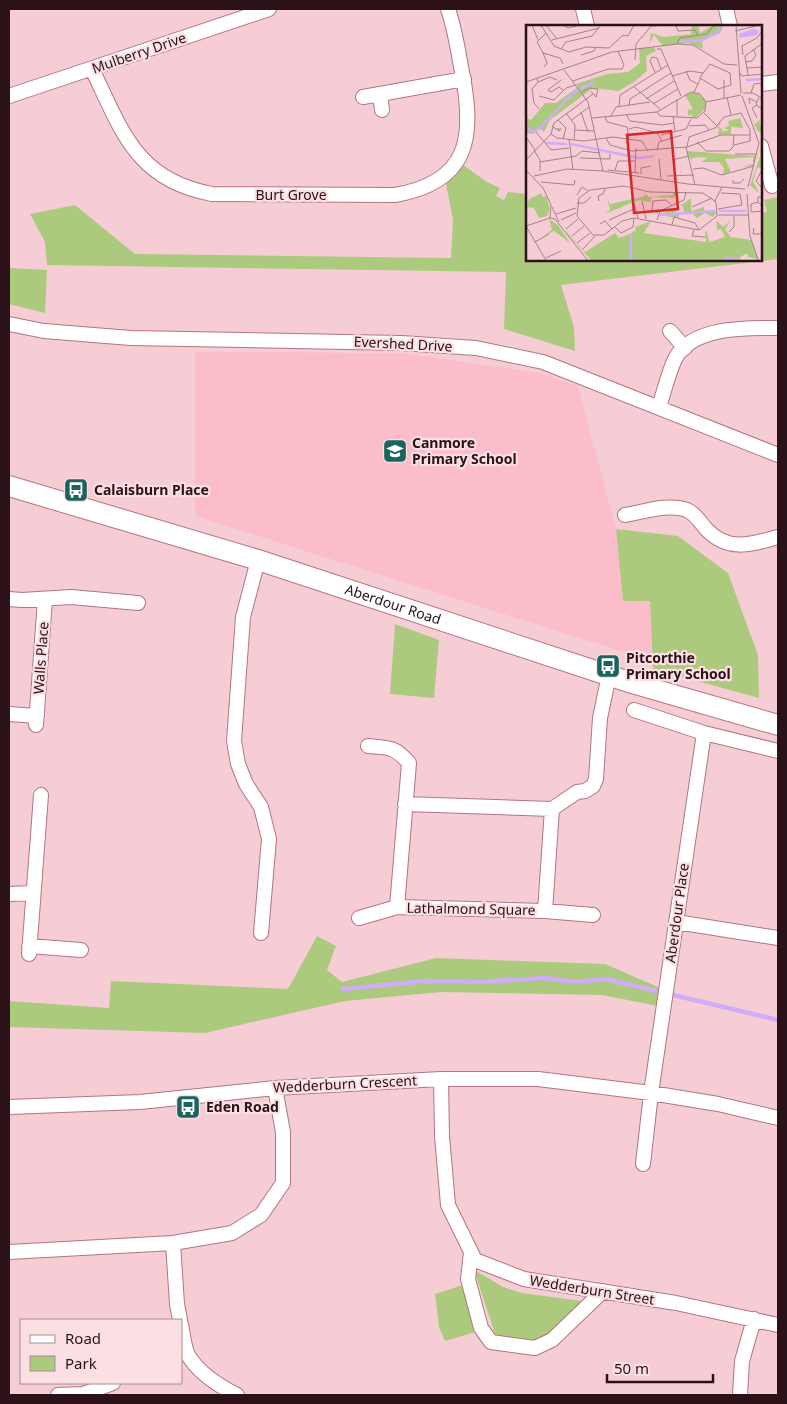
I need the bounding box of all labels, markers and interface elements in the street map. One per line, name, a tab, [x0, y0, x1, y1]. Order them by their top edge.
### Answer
inset map	[526, 25, 762, 261]
street label: Mulberry Drive	[89, 27, 189, 78]
street label: Burt Grove	[255, 185, 327, 204]
street label: Evershed Drive	[353, 331, 453, 356]
place label: Canmore Primary School	[412, 433, 517, 468]
school or university icon: Canmore Primary School	[382, 438, 408, 464]
bus stop icon: Calaisburn Place	[63, 477, 89, 503]
place label: Calaisburn Place	[94, 480, 209, 499]
street label: Aberdour Road	[343, 579, 444, 629]
street label: Walls Place	[28, 621, 53, 695]
place label: Pitcorthie Primary School	[626, 648, 731, 683]
bus stop icon: Pitcorthie Primary School	[595, 653, 621, 679]
street label: Aberdour Place	[660, 862, 693, 964]
street label: Lathalmond Square	[406, 898, 536, 919]
street label: Wedderburn Crescent	[272, 1070, 417, 1097]
bus stop icon: Eden Road	[175, 1094, 201, 1120]
place label: Eden Road	[206, 1097, 279, 1116]
street label: Wedderburn Street	[528, 1270, 656, 1309]
legend	[20, 1319, 182, 1384]
text: Road	[65, 1328, 101, 1348]
scale bar	[607, 1352, 713, 1384]
text: Park	[65, 1353, 97, 1373]
text: 50 m	[614, 1358, 649, 1378]

